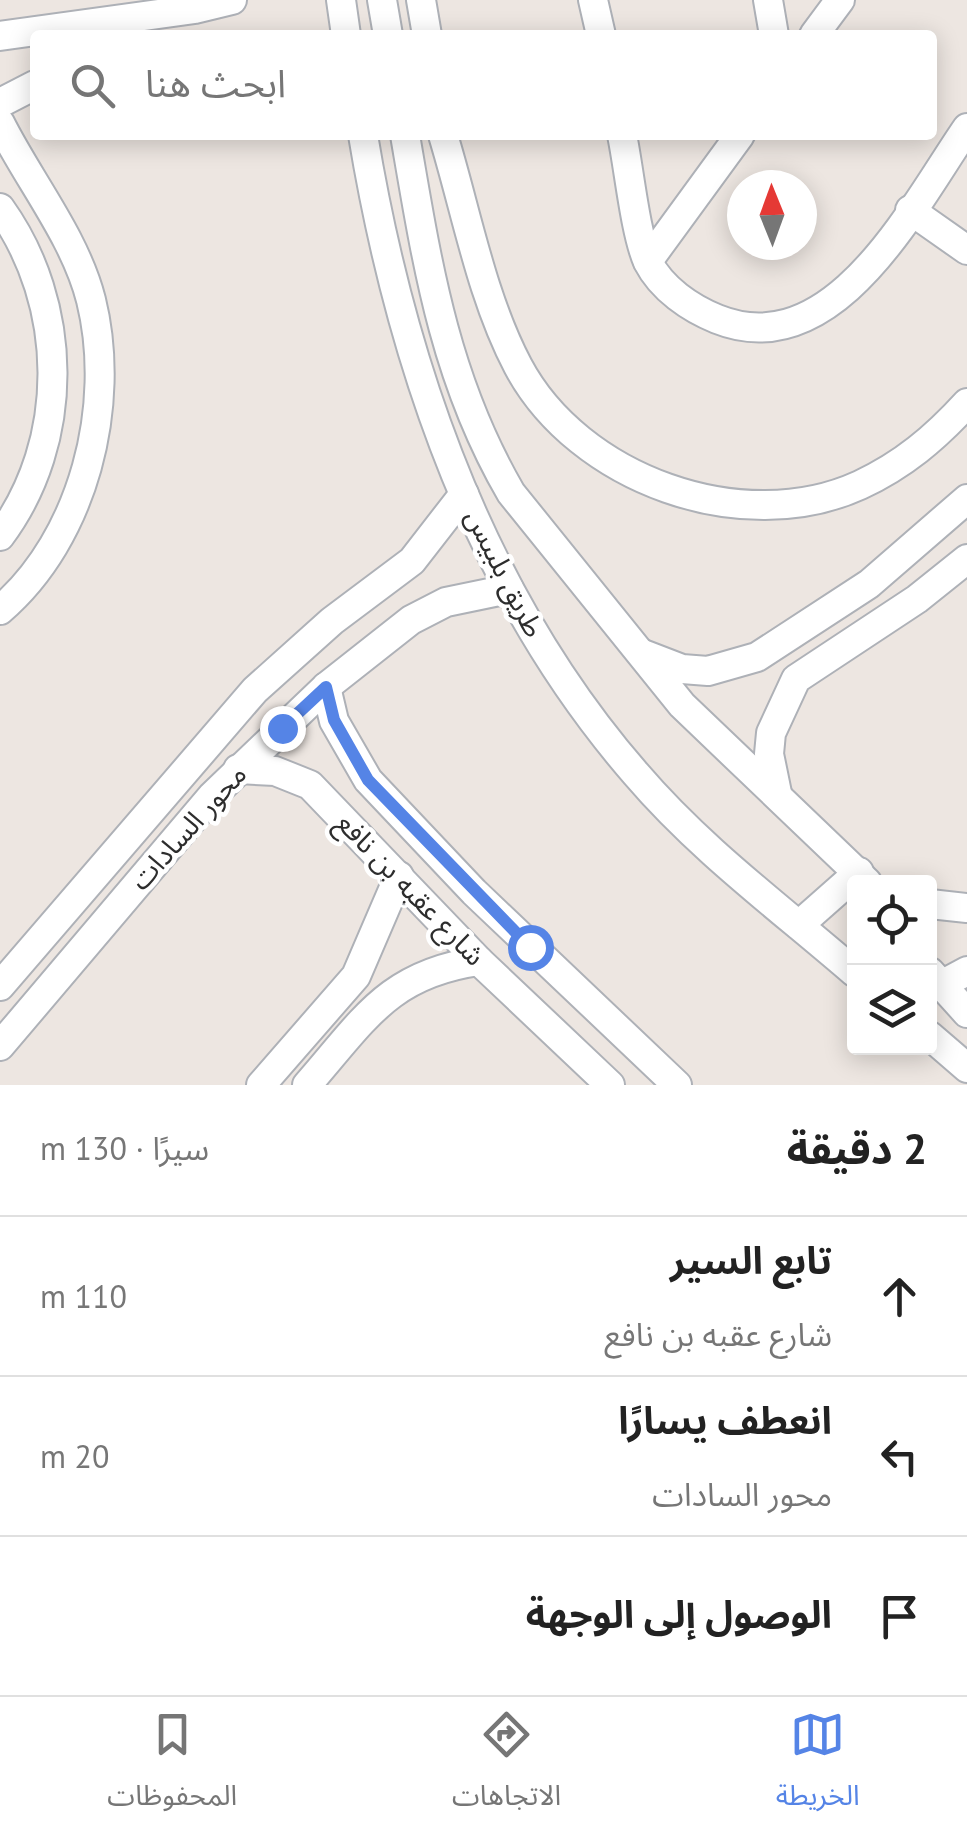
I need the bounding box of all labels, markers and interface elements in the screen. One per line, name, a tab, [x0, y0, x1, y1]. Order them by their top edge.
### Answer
search box	[30, 30, 937, 140]
icon: search	[65, 58, 120, 113]
text: ابحث هنا	[145, 58, 286, 107]
north arrow	[727, 170, 817, 260]
street label: طريق بلبيس	[457, 502, 554, 643]
route end	[260, 706, 306, 752]
street label: محور السادات	[121, 756, 254, 897]
street label: شارع عقبه بن نافع	[327, 804, 494, 975]
map controls	[847, 875, 937, 1055]
button: locate	[847, 875, 937, 965]
route start	[508, 925, 554, 971]
button: layers	[847, 965, 937, 1055]
text: 2 دقيقة	[787, 1121, 927, 1176]
text: سيرًا · 130 m	[40, 1127, 209, 1169]
text: تابع السير	[670, 1235, 832, 1284]
icon: ahead	[872, 1269, 927, 1324]
text: 110 m	[40, 1275, 127, 1317]
text: شارع عقبه بن نافع	[604, 1313, 832, 1355]
text: انعطف يسارًا	[618, 1395, 832, 1444]
icon: left	[872, 1429, 927, 1484]
text: 20 m	[40, 1435, 109, 1477]
text: محور السادات	[652, 1473, 832, 1515]
text: الوصول إلى الوجهة	[526, 1589, 832, 1638]
icon: arrive	[872, 1589, 927, 1644]
tab: المحفوظات	[107, 1707, 237, 1826]
tab: الاتجاهات	[452, 1707, 561, 1826]
tab: الخريطة	[776, 1707, 860, 1826]

